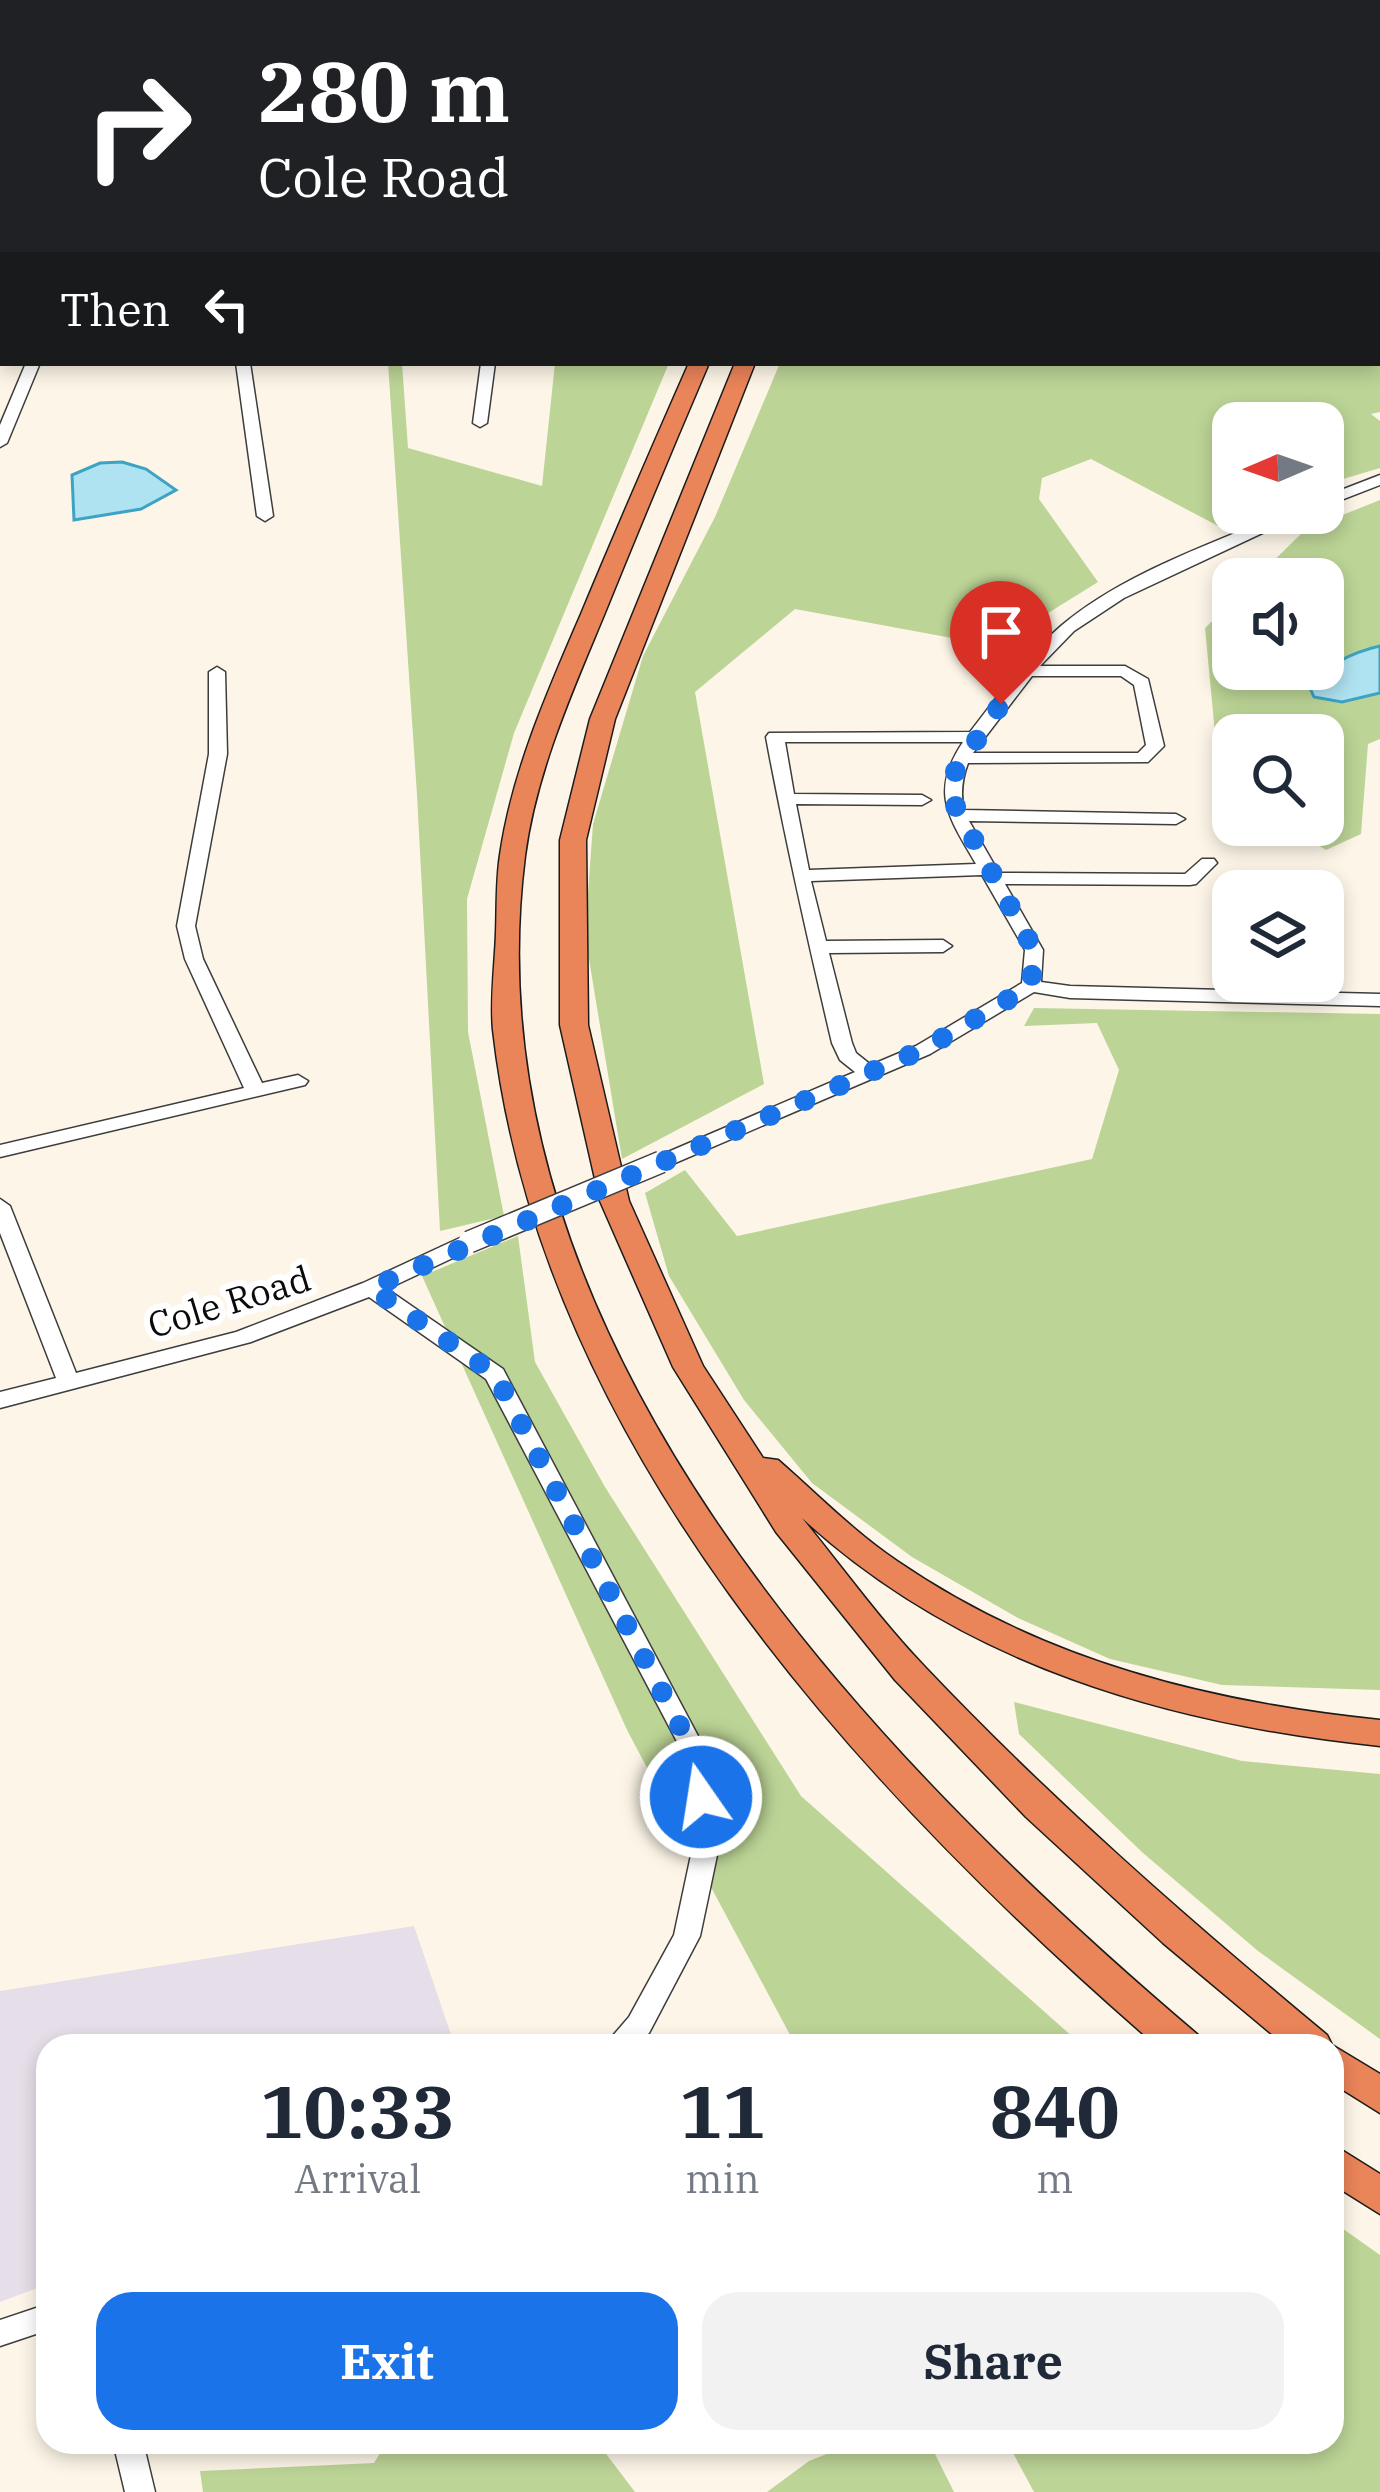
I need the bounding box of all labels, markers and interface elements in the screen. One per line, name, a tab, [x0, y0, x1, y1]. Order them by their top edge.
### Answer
text: 280 m	[258, 36, 510, 145]
icon: right	[60, 48, 216, 204]
text: Cole Road	[258, 142, 509, 212]
icon: left	[194, 276, 260, 342]
text: Then	[60, 280, 170, 338]
north arrow	[1212, 402, 1344, 534]
map controls	[1212, 402, 1344, 1002]
button: sound	[1212, 558, 1344, 690]
pin	[950, 581, 1052, 704]
icon: arrive	[968, 599, 1034, 665]
button: search	[1212, 714, 1344, 846]
button: layers	[1212, 870, 1344, 1002]
street label: Cole Road	[142, 1254, 316, 1348]
position arrow	[638, 1734, 764, 1860]
text: 10:33	[260, 2064, 455, 2158]
text: 11	[679, 2064, 766, 2158]
text: 840	[990, 2064, 1120, 2158]
text: Arrival	[294, 2153, 421, 2204]
text: min	[685, 2153, 760, 2204]
text: m	[1036, 2153, 1073, 2204]
button: Exit	[96, 2292, 678, 2430]
button: Share	[702, 2292, 1284, 2430]

